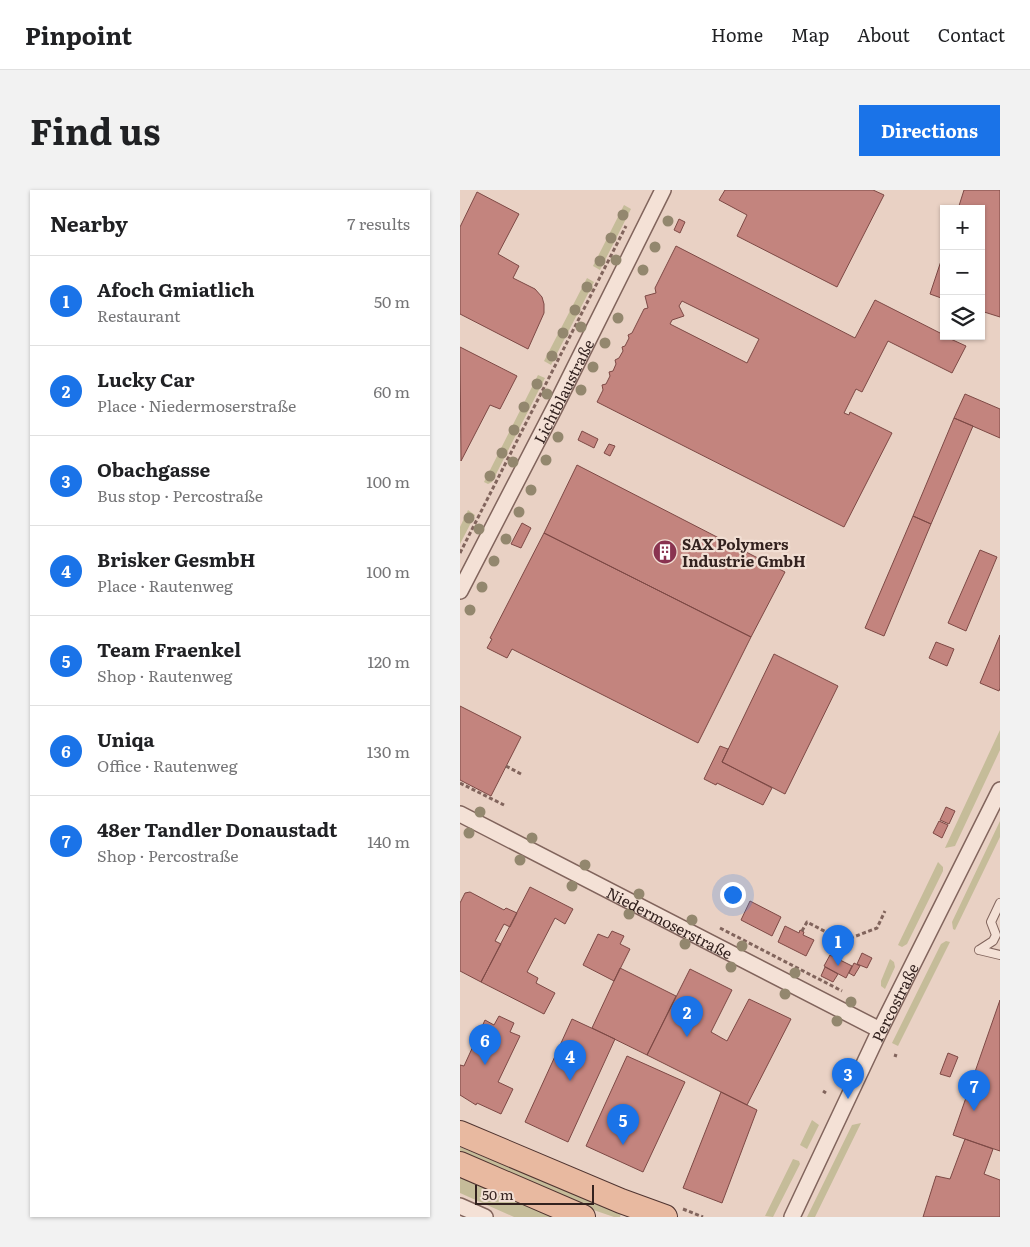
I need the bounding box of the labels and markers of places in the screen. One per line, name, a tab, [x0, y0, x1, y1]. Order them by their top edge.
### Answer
place label: SAX Polymers Industrie GmbH	[682, 532, 806, 572]
building icon: SAX Polymers Industrie GmbH	[652, 539, 678, 565]
pin: 1	[822, 925, 854, 966]
pin: 2	[671, 996, 703, 1037]
pin: 6	[469, 1024, 501, 1065]
pin: 4	[554, 1040, 586, 1081]
pin: 3	[832, 1058, 864, 1099]
pin: 7	[958, 1070, 990, 1111]
pin: 5	[607, 1104, 639, 1145]

